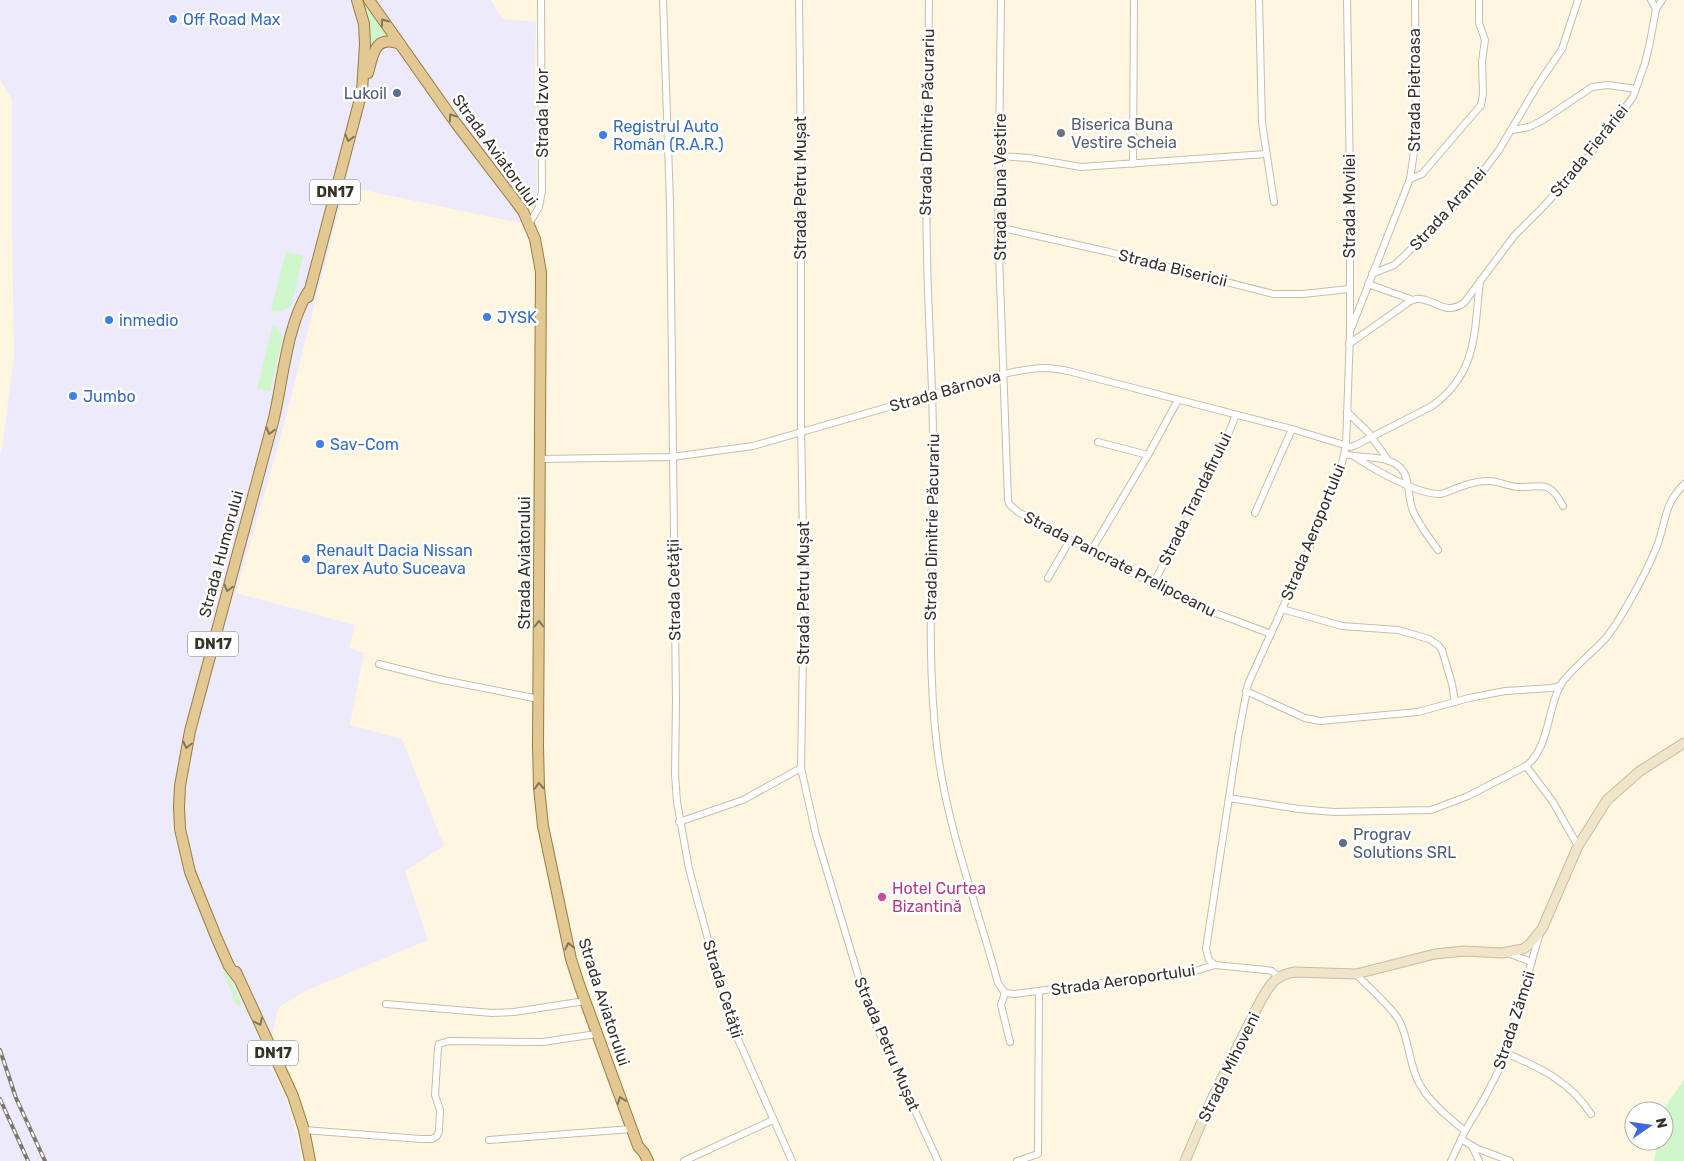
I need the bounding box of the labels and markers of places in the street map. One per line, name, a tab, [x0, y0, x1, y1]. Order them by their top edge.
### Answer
place label: Off Road Max	[183, 10, 281, 29]
marker: Off Road Max	[167, 13, 179, 25]
place label: Lukoil	[344, 84, 387, 103]
marker: Lukoil	[391, 87, 403, 99]
place label: Biserica Buna Vestire Scheia	[1071, 115, 1177, 152]
place label: Registrul Auto Român (R.A.R.)	[613, 117, 724, 154]
marker: Biserica Buna Vestire Scheia	[1055, 127, 1067, 139]
marker: Registrul Auto Român (R.A.R.)	[597, 129, 609, 141]
place label: JYSK	[497, 308, 537, 327]
place label: inmedio	[119, 311, 178, 330]
marker: JYSK	[481, 311, 493, 323]
marker: inmedio	[103, 314, 115, 326]
place label: Jumbo	[83, 387, 136, 406]
marker: Jumbo	[67, 390, 79, 402]
place label: Sav-Com	[330, 435, 399, 454]
marker: Sav-Com	[314, 438, 326, 450]
place label: Renault Dacia Nissan Darex Auto Suceava	[316, 541, 473, 578]
marker: Renault Dacia Nissan Darex Auto Suceava	[300, 553, 312, 565]
place label: Prograv Solutions SRL	[1353, 825, 1456, 862]
marker: Prograv Solutions SRL	[1337, 837, 1349, 849]
place label: Hotel Curtea Bizantină	[892, 879, 986, 916]
marker: Hotel Curtea Bizantină	[876, 891, 888, 903]

